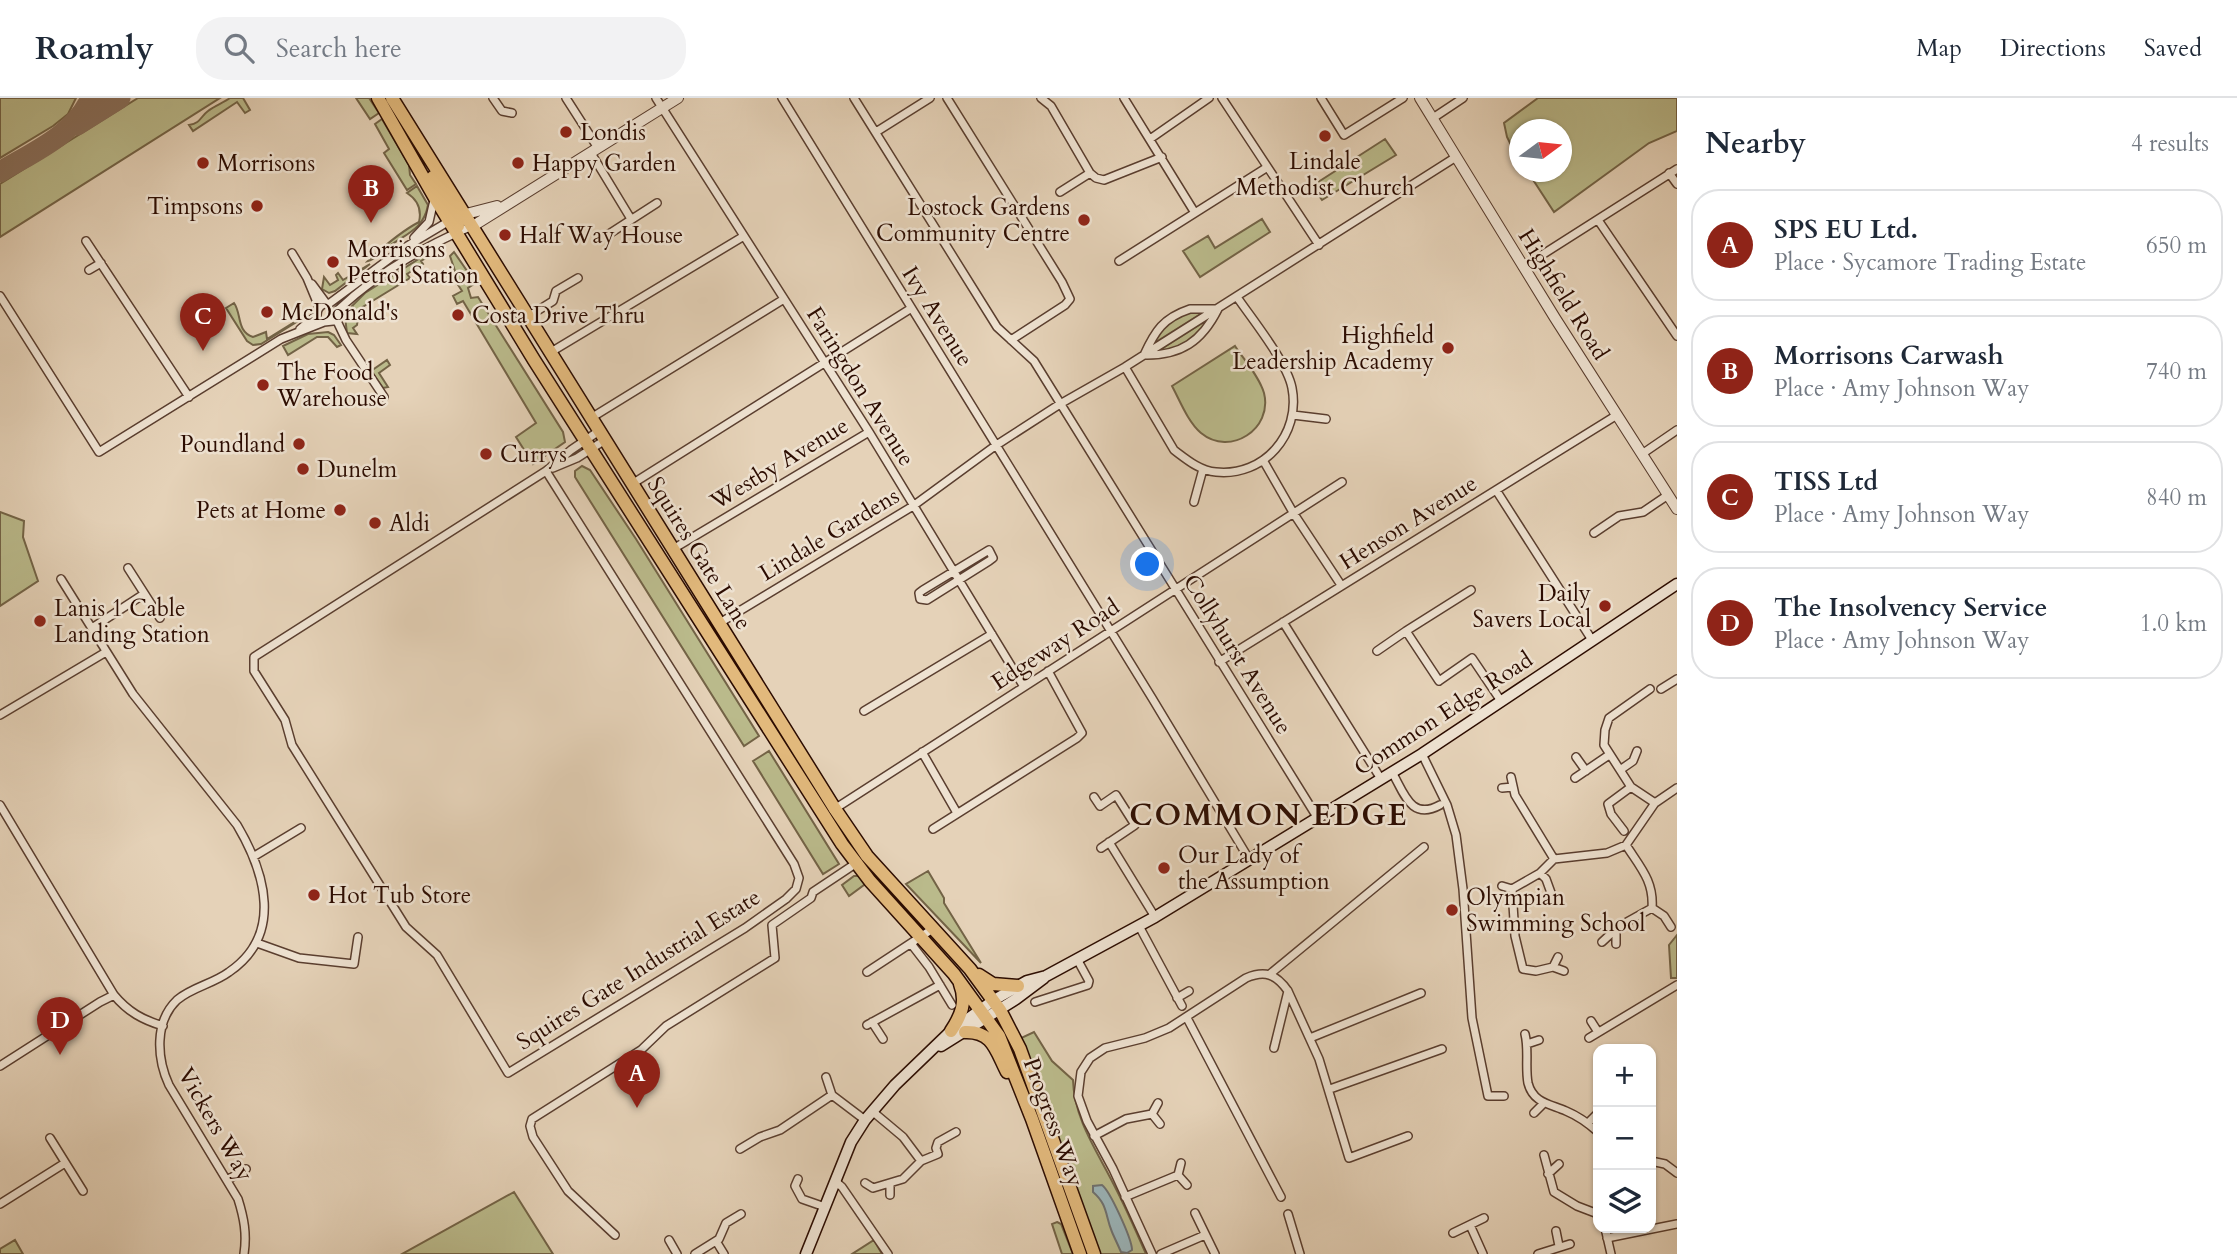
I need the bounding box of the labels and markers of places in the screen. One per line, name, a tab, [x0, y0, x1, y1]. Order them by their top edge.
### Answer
place label: Londis	[580, 117, 646, 148]
marker: Londis	[558, 124, 574, 140]
marker: Lindale Methodist Church	[1317, 128, 1333, 144]
place label: Lindale Methodist Church	[1236, 146, 1415, 203]
place label: Morrisons	[217, 148, 315, 179]
place label: Happy Garden	[532, 148, 676, 179]
marker: Morrisons	[195, 155, 211, 171]
marker: Happy Garden	[510, 155, 526, 171]
pin: B	[348, 165, 394, 223]
place label: Timpsons	[147, 191, 243, 222]
place label: Lostock Gardens Community Centre	[876, 192, 1070, 249]
marker: Timpsons	[249, 198, 265, 214]
marker: Lostock Gardens Community Centre	[1076, 212, 1092, 228]
place label: Half Way House	[519, 220, 683, 251]
marker: Half Way House	[497, 227, 513, 243]
place label: Morrisons Petrol Station	[347, 234, 479, 291]
marker: Morrisons Petrol Station	[325, 254, 341, 270]
pin: C	[180, 293, 226, 351]
place label: McDonald's	[281, 297, 398, 328]
place label: Costa Drive Thru	[472, 300, 645, 331]
marker: McDonald's	[259, 304, 275, 320]
marker: Costa Drive Thru	[450, 307, 466, 323]
place label: Highfield Leadership Academy	[1232, 320, 1435, 377]
marker: Highfield Leadership Academy	[1440, 340, 1456, 356]
place label: The Food Warehouse	[276, 357, 387, 414]
marker: The Food Warehouse	[255, 377, 271, 393]
place label: Poundland	[180, 429, 286, 460]
marker: Poundland	[291, 436, 307, 452]
place label: Currys	[500, 439, 567, 470]
marker: Currys	[478, 446, 494, 462]
place label: Dunelm	[317, 454, 398, 485]
marker: Dunelm	[295, 461, 311, 477]
place label: Pets at Home	[196, 495, 326, 526]
marker: Pets at Home	[332, 502, 348, 518]
place label: Aldi	[389, 508, 430, 539]
marker: Aldi	[367, 515, 383, 531]
place label: Daily Savers Local	[1473, 578, 1591, 635]
place label: Lanis 1 Cable Landing Station	[54, 593, 210, 650]
marker: Daily Savers Local	[1597, 598, 1613, 614]
marker: Lanis 1 Cable Landing Station	[32, 613, 48, 629]
place label: Our Lady of the Assumption	[1178, 840, 1330, 897]
marker: Our Lady of the Assumption	[1156, 860, 1172, 876]
place label: Hot Tub Store	[328, 880, 471, 911]
place label: Olympian Swimming School	[1466, 882, 1645, 939]
marker: Hot Tub Store	[306, 887, 322, 903]
marker: Olympian Swimming School	[1444, 902, 1460, 918]
pin: D	[37, 997, 83, 1055]
pin: A	[614, 1050, 660, 1108]

